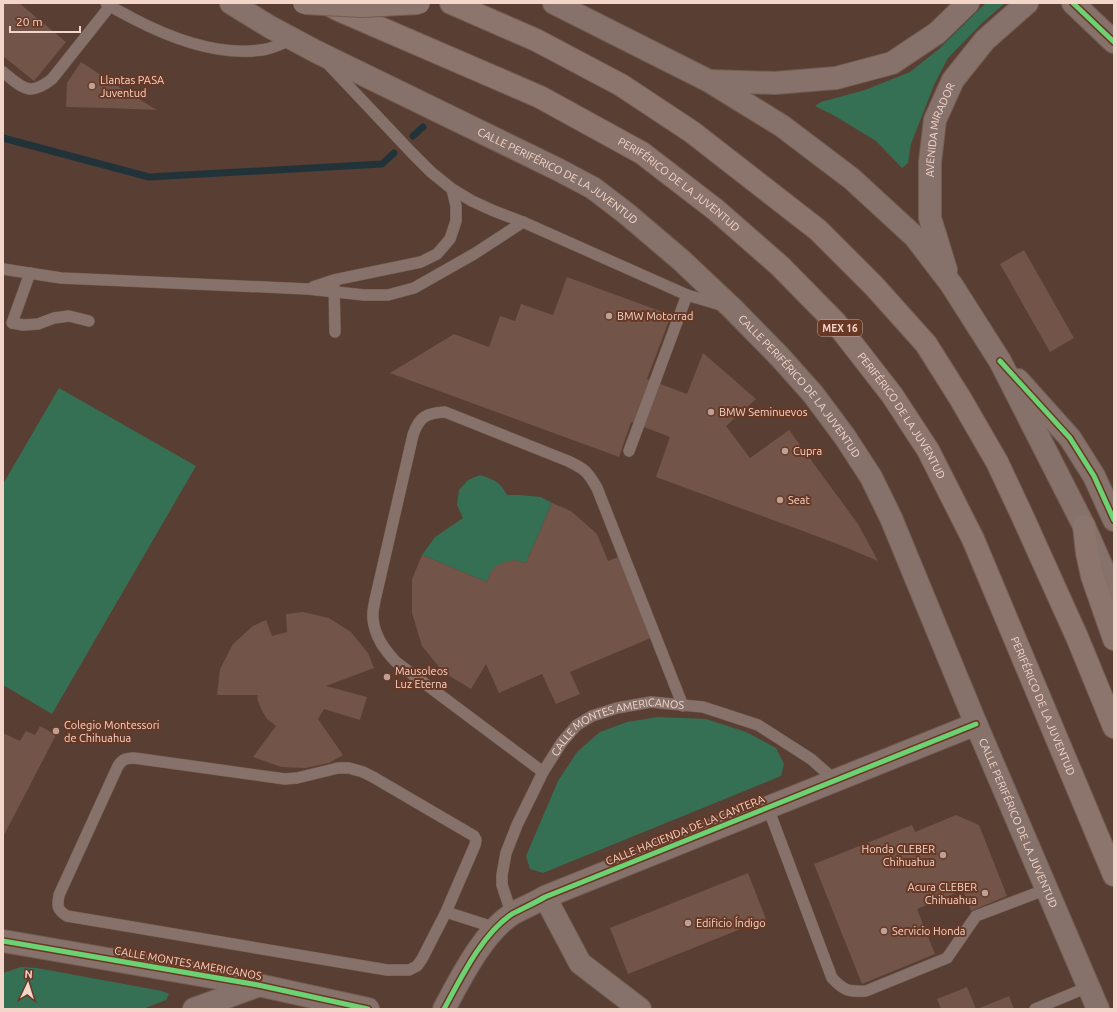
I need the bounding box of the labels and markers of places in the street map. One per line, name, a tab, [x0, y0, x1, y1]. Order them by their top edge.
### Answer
place label: Llantas PASA Juventud	[100, 74, 165, 99]
marker: Llantas PASA Juventud	[87, 81, 97, 91]
place label: BMW Motorrad	[617, 310, 693, 322]
marker: BMW Motorrad	[604, 311, 614, 321]
place label: BMW Seminuevos	[719, 406, 808, 418]
marker: BMW Seminuevos	[706, 407, 716, 417]
place label: Cupra	[793, 445, 822, 457]
marker: Cupra	[780, 446, 790, 456]
place label: Seat	[788, 494, 810, 506]
marker: Seat	[775, 495, 785, 505]
place label: Mausoleos Luz Eterna	[395, 665, 448, 690]
marker: Mausoleos Luz Eterna	[382, 672, 392, 682]
place label: Colegio Montessori de Chihuahua	[64, 719, 160, 744]
marker: Colegio Montessori de Chihuahua	[51, 726, 61, 736]
place label: Honda CLEBER Chihuahua	[861, 843, 935, 868]
marker: Honda CLEBER Chihuahua	[938, 850, 948, 860]
place label: Acura CLEBER Chihuahua	[908, 881, 977, 906]
marker: Acura CLEBER Chihuahua	[980, 888, 990, 898]
place label: Edificio Índigo	[696, 916, 766, 929]
marker: Edificio Índigo	[683, 918, 693, 928]
place label: Servicio Honda	[892, 925, 966, 937]
marker: Servicio Honda	[879, 926, 889, 936]

